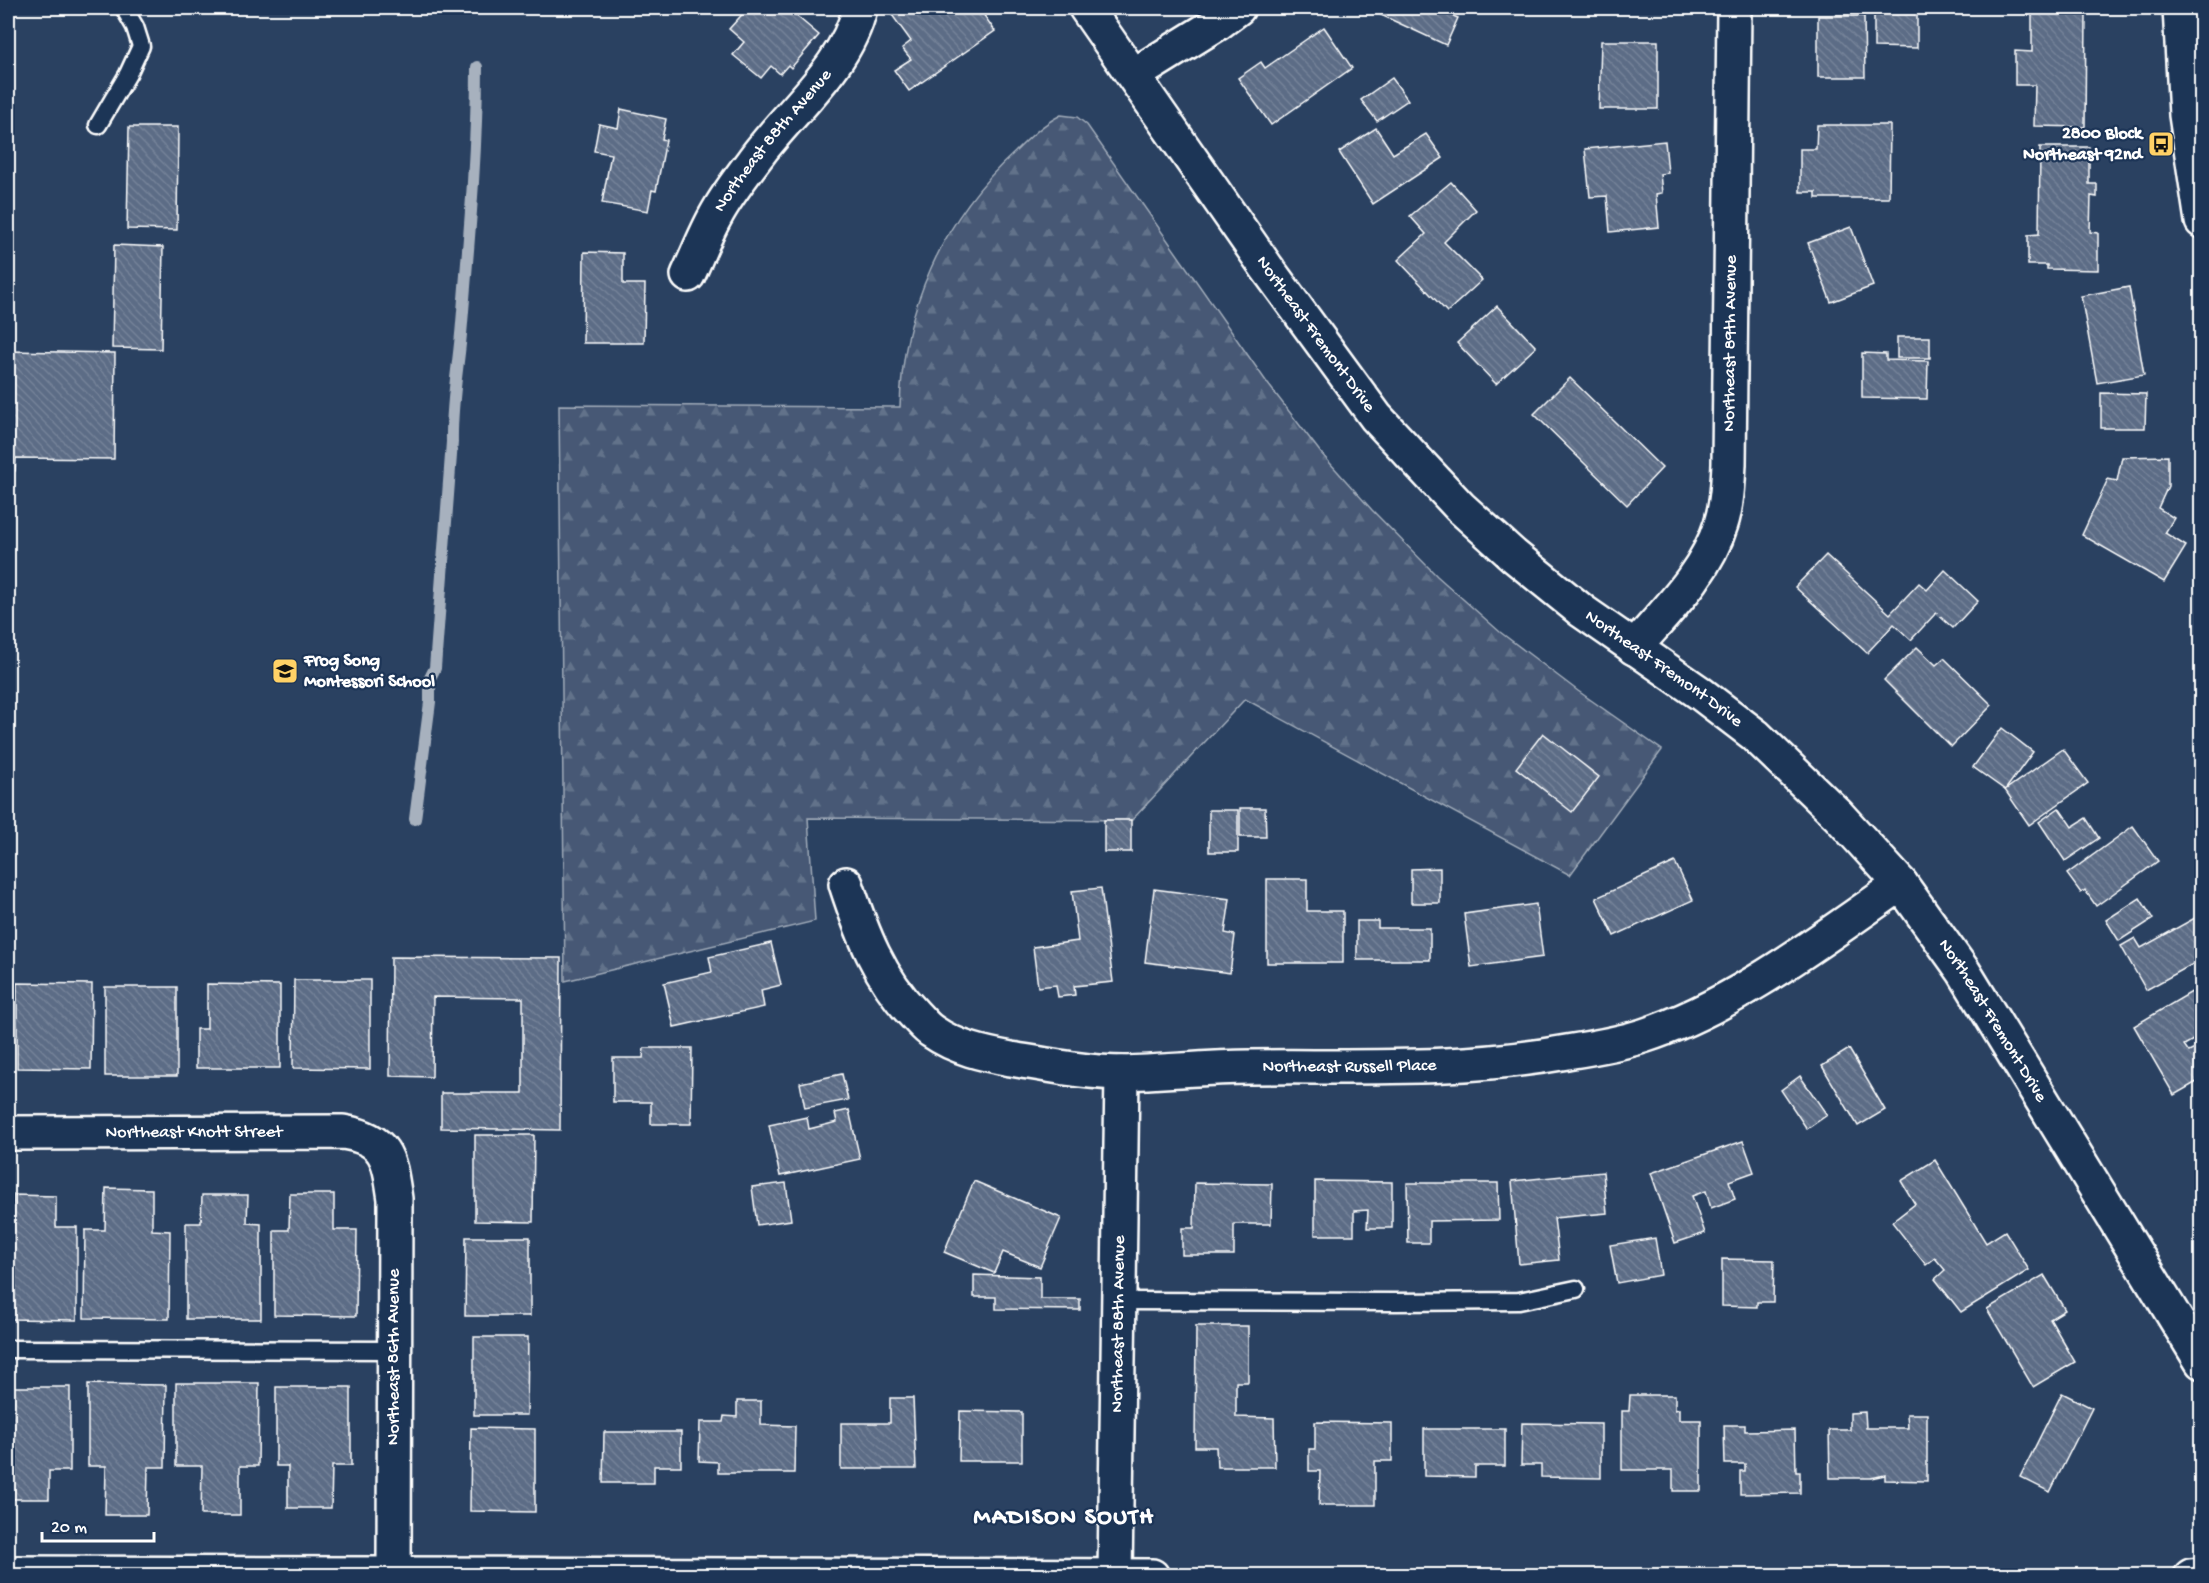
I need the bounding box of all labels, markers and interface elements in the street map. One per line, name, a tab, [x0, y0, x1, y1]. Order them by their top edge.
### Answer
street label: Northeast 88th Avenue	[709, 64, 837, 216]
place label: 2800 Block Northeast 92nd	[2023, 124, 2144, 166]
bus stop icon: 2800 Block Northeast 92nd	[2146, 129, 2176, 159]
street label: Northeast Fremont Drive	[1251, 252, 1380, 417]
street label: Northeast 89th Avenue	[1719, 254, 1742, 432]
street label: Northeast Fremont Drive	[1581, 606, 1747, 733]
place label: Frog Song Montessori School	[303, 651, 435, 693]
school or university icon: Frog Song Montessori School	[270, 656, 300, 686]
street label: Northeast Fremont Drive	[1933, 935, 2052, 1107]
street label: Northeast Russell Place	[1262, 1055, 1438, 1077]
street label: Northeast Knott Street	[105, 1122, 284, 1143]
street label: Northeast 88th Avenue	[1107, 1235, 1130, 1413]
street label: Northeast 86th Avenue	[384, 1268, 405, 1445]
district label: MADISON SOUTH	[973, 1504, 1155, 1533]
scale bar	[42, 1505, 154, 1543]
text: 20 m	[51, 1518, 87, 1539]

